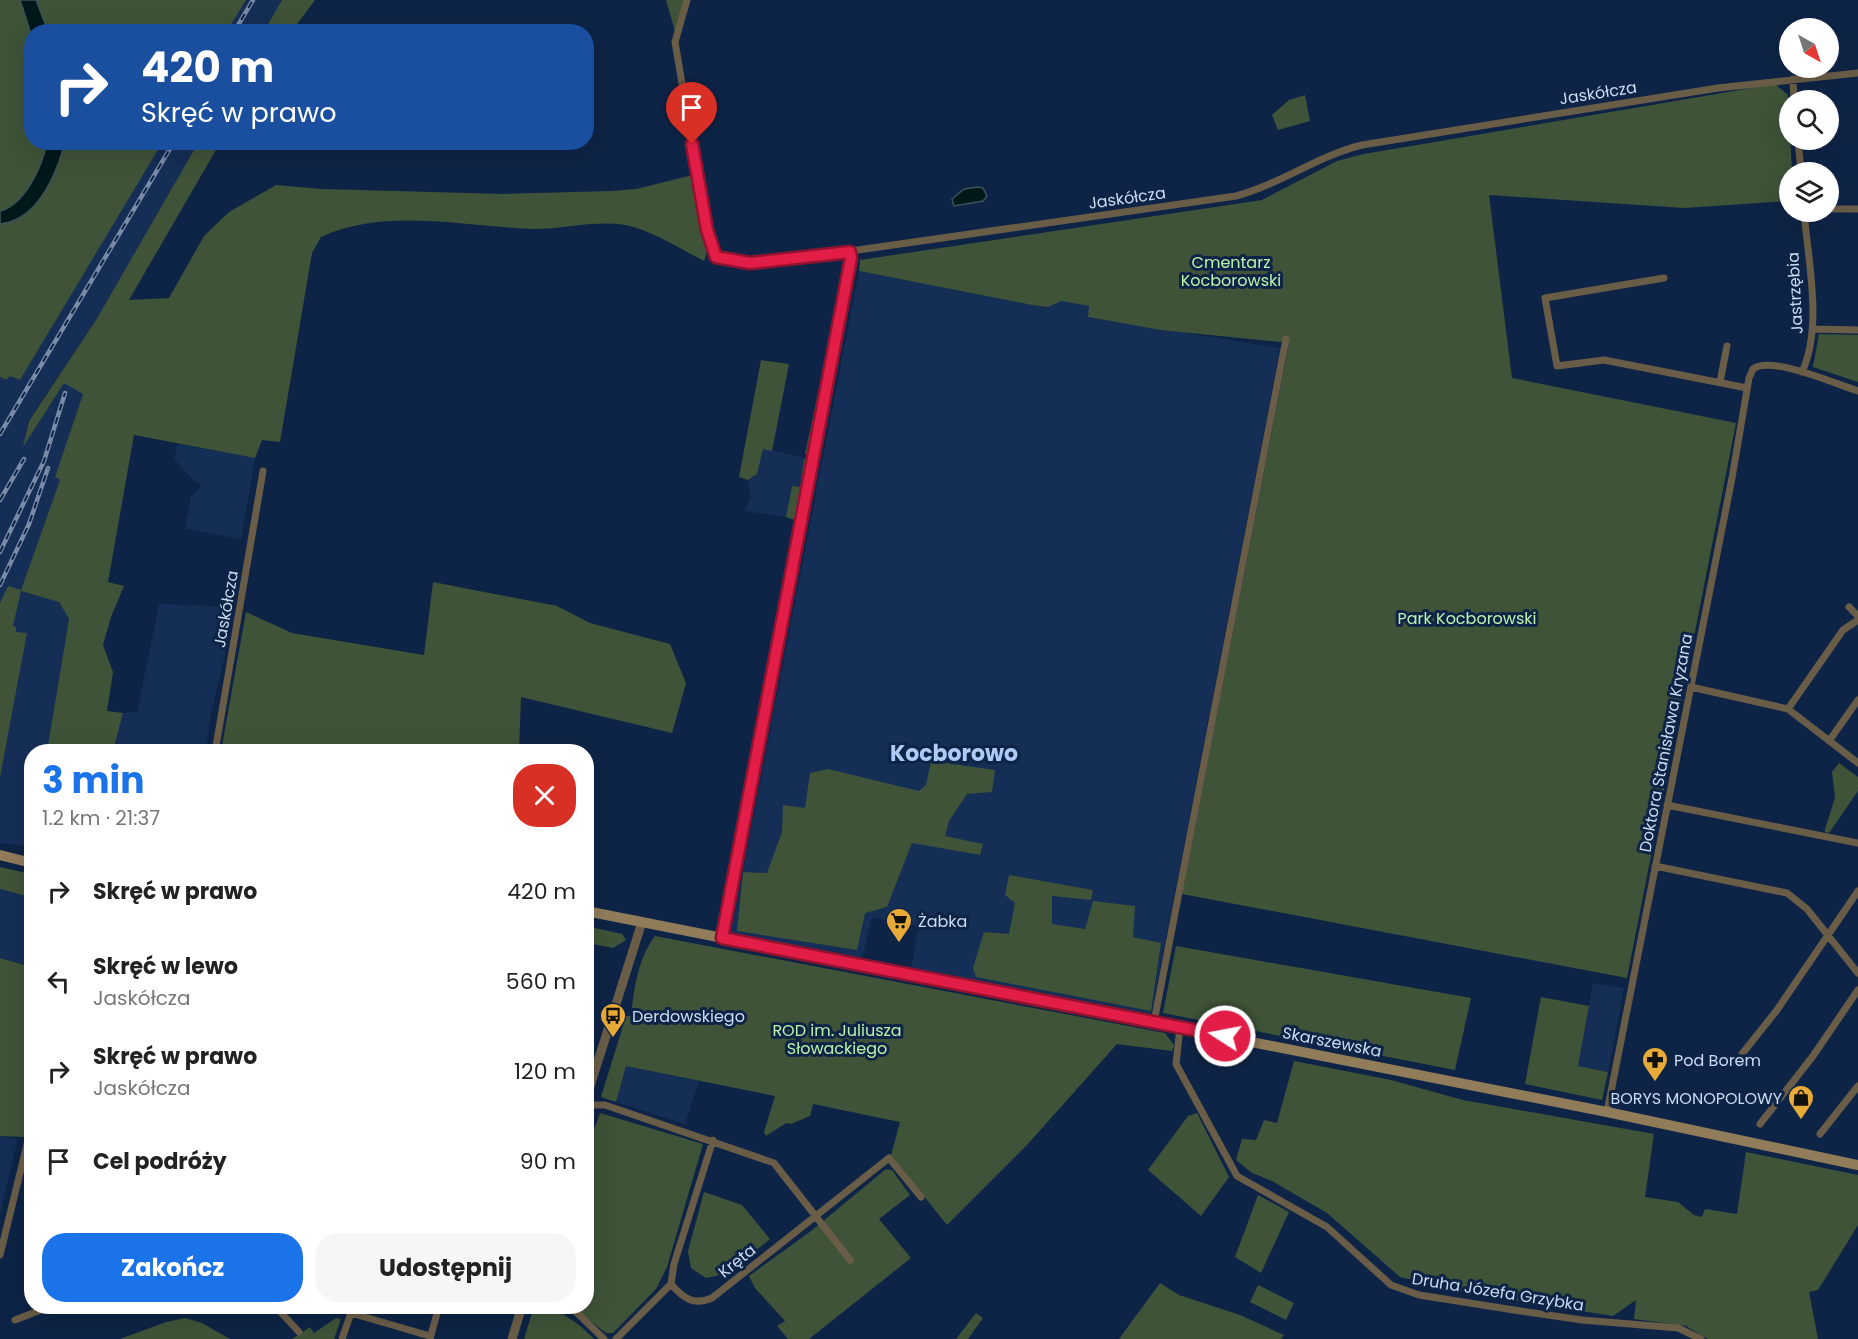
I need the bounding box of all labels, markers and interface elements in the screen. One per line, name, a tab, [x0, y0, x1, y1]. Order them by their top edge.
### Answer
north arrow	[1779, 18, 1839, 78]
map controls	[1779, 18, 1839, 222]
text: 420 m	[141, 38, 274, 97]
icon: right	[42, 48, 120, 126]
street label: Jaskółcza	[1558, 76, 1638, 110]
pin	[666, 82, 717, 144]
button: search	[1779, 90, 1839, 150]
icon: arrive	[675, 91, 708, 124]
text: Skręć w prawo	[141, 94, 337, 131]
button: layers	[1779, 162, 1839, 222]
street label: Jaskółcza	[1087, 181, 1167, 215]
park label: Cmentarz Kocborowski	[1181, 251, 1281, 292]
street label: Jastrzębia	[1781, 251, 1809, 335]
street label: Jaskółcza	[208, 569, 244, 649]
park label: Park Kocborowski	[1397, 607, 1537, 630]
street label: Doktora Stanisława Kryzana	[1634, 632, 1698, 854]
district label: Kocborowo	[890, 738, 1018, 769]
text: 3 min	[42, 755, 144, 806]
button: close	[513, 764, 576, 827]
text: 1.2 km · 21:37	[42, 804, 160, 832]
icon: right	[42, 875, 75, 908]
text: Skręć w prawo	[93, 876, 257, 907]
text: 420 m	[507, 876, 576, 907]
supermarket icon: Żabka	[884, 906, 914, 944]
place label: Żabka	[918, 910, 967, 933]
text: Skręć w lewo	[93, 951, 238, 982]
icon: left	[42, 965, 75, 998]
text: 560 m	[506, 966, 576, 997]
text: Jaskółcza	[93, 984, 190, 1012]
bus stop icon: Derdowskiego	[598, 1001, 628, 1039]
position arrow	[1193, 1004, 1257, 1068]
place label: Derdowskiego	[632, 1005, 745, 1028]
park label: ROD im. Juliusza Słowackiego	[772, 1019, 902, 1060]
street label: Skarszewska	[1280, 1021, 1384, 1063]
text: Skręć w prawo	[93, 1041, 257, 1072]
pharmacy icon: Pod Borem	[1640, 1045, 1670, 1083]
place label: Pod Borem	[1674, 1049, 1761, 1072]
icon: right	[42, 1055, 75, 1088]
text: 120 m	[514, 1056, 576, 1087]
text: Jaskółcza	[93, 1074, 190, 1102]
shop icon: BORYS MONOPOLOWY	[1786, 1083, 1816, 1121]
place label: BORYS MONOPOLOWY	[1610, 1087, 1783, 1110]
icon: arrive	[42, 1145, 75, 1178]
text: Cel podróży	[93, 1146, 227, 1177]
text: 90 m	[520, 1146, 576, 1177]
button: Zakończ	[42, 1233, 303, 1302]
button: Udostępnij	[315, 1233, 576, 1302]
street label: Kręta	[713, 1239, 761, 1283]
street label: Druha Józefa Grzybka	[1410, 1267, 1586, 1317]

